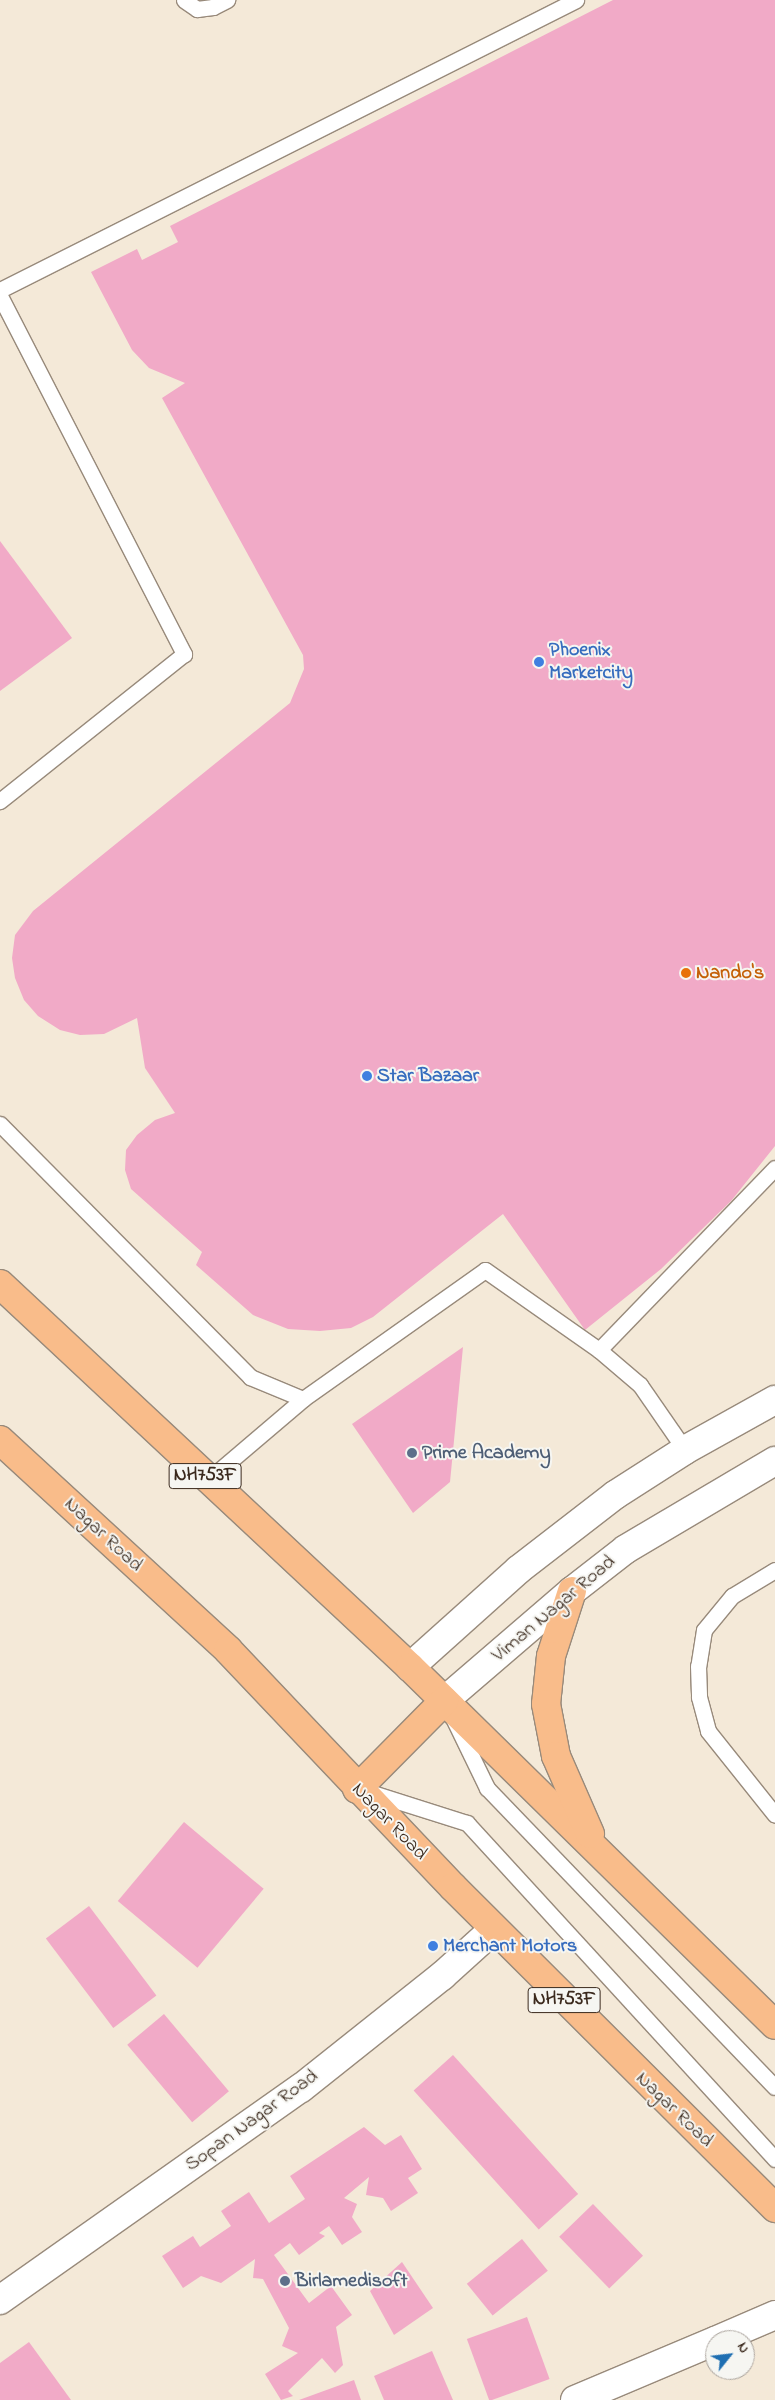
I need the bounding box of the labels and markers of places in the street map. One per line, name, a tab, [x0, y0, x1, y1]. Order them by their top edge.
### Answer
place label: Phoenix Marketcity	[549, 638, 633, 685]
marker: Phoenix Marketcity	[533, 656, 545, 668]
place label: Nando's	[696, 961, 764, 985]
marker: Nando's	[680, 967, 692, 979]
place label: Star Bazaar	[377, 1064, 479, 1088]
marker: Star Bazaar	[361, 1070, 373, 1082]
place label: Prime Academy	[422, 1441, 550, 1465]
marker: Prime Academy	[406, 1447, 418, 1459]
place label: Merchant Motors	[443, 1934, 577, 1958]
marker: Merchant Motors	[427, 1940, 439, 1952]
place label: Birlamedisoft	[295, 2269, 408, 2293]
marker: Birlamedisoft	[279, 2275, 291, 2287]

